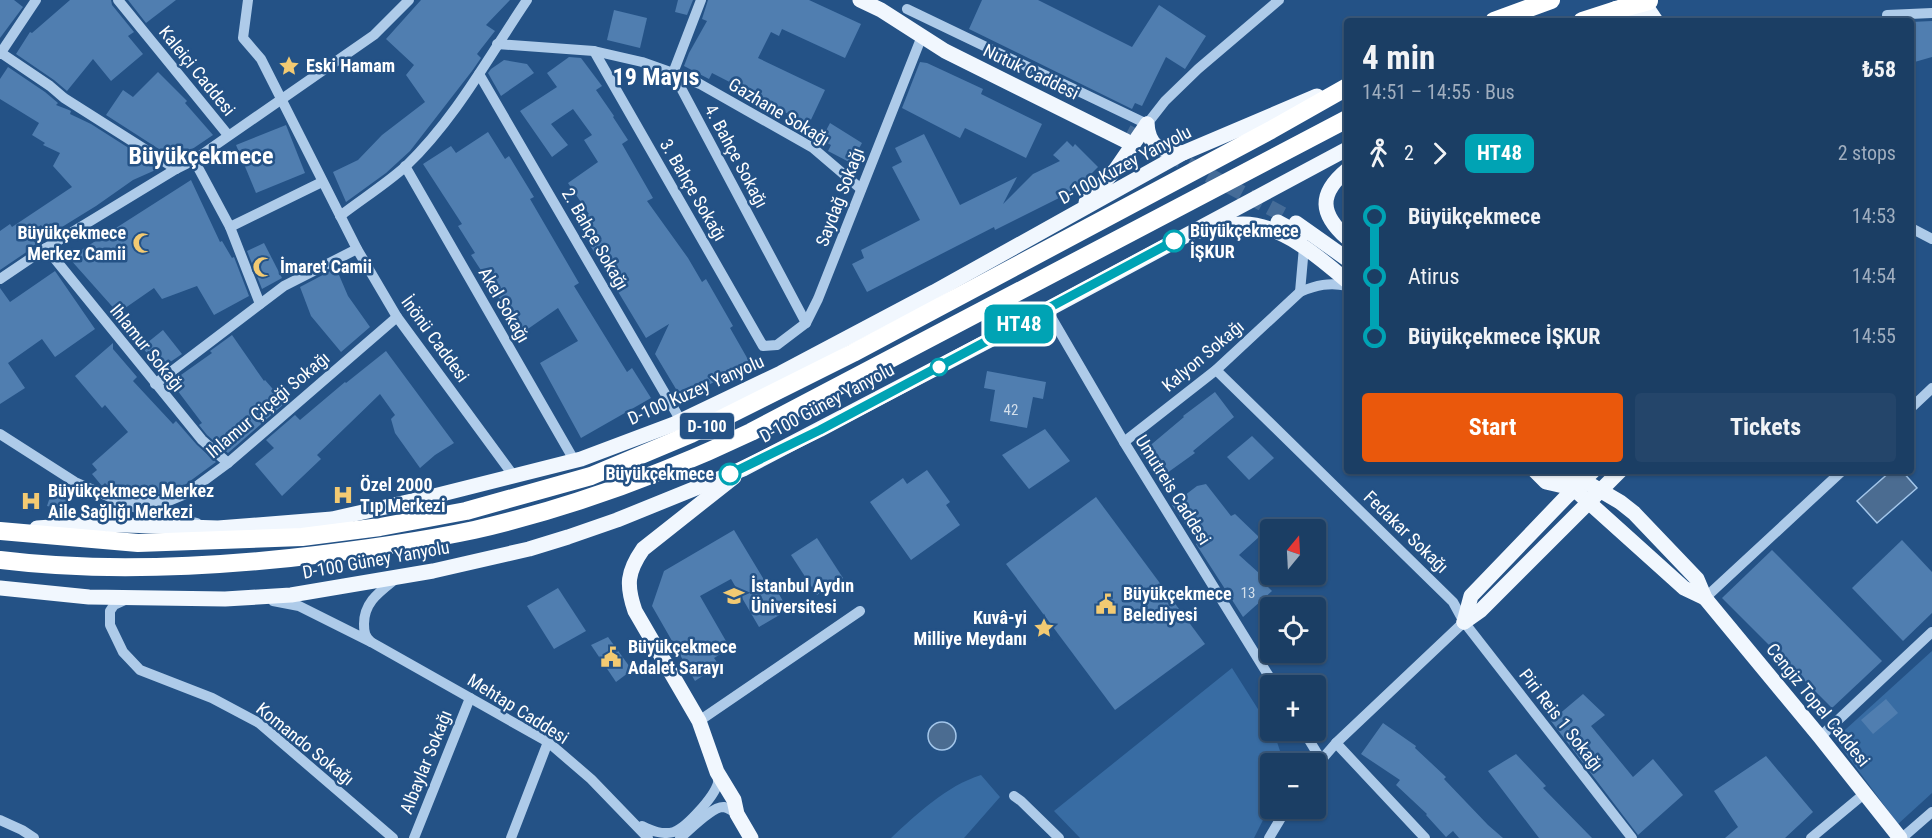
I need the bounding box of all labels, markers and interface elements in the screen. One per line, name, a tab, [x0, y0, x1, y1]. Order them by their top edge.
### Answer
street label: Kaleiçi Caddesi	[155, 22, 240, 120]
text: 4 min	[1362, 38, 1435, 77]
street label: Nutuk Caddesi	[980, 39, 1082, 104]
place icon: Eski Hamam	[277, 54, 301, 78]
place label: Eski Hamam	[306, 55, 395, 76]
text: ₺58	[1862, 57, 1896, 82]
district label: 19 Mayıs	[613, 63, 700, 91]
street label: Gazhane Sokağı	[725, 73, 834, 150]
text: 14:51 – 14:55 · Bus	[1362, 80, 1515, 104]
street label: 4. Bahçe Sokağı	[700, 101, 772, 211]
street label: D-100 Kuzey Yanyolu	[1055, 121, 1195, 208]
street label: 3. Bahçe Sokağı	[656, 135, 731, 244]
icon: walk	[1362, 137, 1395, 170]
icon: forward	[1423, 137, 1456, 170]
text: 2	[1404, 141, 1414, 165]
text: HT48	[1477, 141, 1522, 165]
text: 2 stops	[1838, 141, 1896, 165]
district label: Büyükçekmece	[129, 142, 273, 170]
street label: Saydağ Sokağı	[811, 145, 868, 249]
street label: 2. Bahçe Sokağı	[558, 184, 633, 293]
text: Büyükçekmece	[1408, 204, 1541, 229]
text: 14:53	[1852, 204, 1896, 228]
place label: Büyükçekmece İŞKUR	[1190, 220, 1299, 262]
place label: Büyükçekmece Merkez Camii	[17, 222, 126, 264]
marker: Büyükçekmece İŞKUR	[1163, 230, 1185, 252]
mosque icon: Büyükçekmece Merkez Camii	[131, 231, 155, 255]
mosque icon: İmaret Camii	[251, 255, 275, 279]
place label: İmaret Camii	[280, 256, 372, 277]
street label: Akel Sokağı	[475, 263, 534, 346]
text: Atirus	[1408, 264, 1459, 289]
text: 14:54	[1852, 264, 1896, 288]
street label: İnönü Caddesi	[397, 292, 474, 386]
street label: Ihlamur Sokağı	[106, 300, 189, 395]
line badge: HT48	[977, 304, 1061, 344]
text: HT48	[996, 312, 1042, 336]
street label: Kalyon Sokağı	[1158, 315, 1248, 396]
text: Büyükçekmece İŞKUR	[1408, 324, 1601, 349]
text: 14:55	[1852, 324, 1896, 348]
street label: Ihlamur Çiçeği Sokağı	[202, 347, 334, 462]
street label: D-100 Kuzey Yanyolu	[624, 350, 768, 430]
street label: D-100 Güney Yanyolu	[756, 358, 897, 447]
unlabelled marker	[930, 358, 948, 376]
button: Start	[1362, 393, 1623, 462]
button: Tickets	[1635, 393, 1896, 462]
house number: 42	[1004, 401, 1018, 419]
road number: D-100	[680, 413, 734, 439]
street label: Umutreis Caddesi	[1131, 431, 1216, 548]
place label: Büyükçekmece	[605, 463, 714, 484]
marker: Büyükçekmece	[719, 463, 741, 485]
place label: Özel 2000 Tıp Merkezi	[360, 474, 445, 516]
place label: Büyükçekmece Merkez Aile Sağlığı Merkezi	[48, 480, 214, 522]
hospital icon: Özel 2000 Tıp Merkezi	[331, 483, 355, 507]
street label: Fedakar Sokağı	[1360, 486, 1453, 577]
hospital icon: Büyükçekmece Merkez Aile Sağlığı Merkezi	[19, 489, 43, 513]
north arrow	[1260, 519, 1326, 585]
map controls	[1260, 519, 1326, 819]
street label: D-100 Güney Yanyolu	[301, 536, 451, 583]
place label: İstanbul Aydın Üniversitesi	[751, 575, 854, 617]
place label: Büyükçekmece Belediyesi	[1123, 583, 1232, 625]
school or university icon: İstanbul Aydın Üniversitesi	[722, 584, 746, 608]
house number: 13	[1241, 584, 1255, 602]
public building icon: Büyükçekmece Belediyesi	[1094, 592, 1118, 616]
button: locate	[1260, 597, 1326, 663]
place label: Kuvâ-yi Milliye Meydanı	[914, 607, 1027, 649]
place icon: Kuvâ-yi Milliye Meydanı	[1032, 616, 1056, 640]
place label: Büyükçekmece Adalet Sarayı	[628, 636, 737, 678]
street label: Cengiz Topel Caddesi	[1762, 639, 1875, 771]
public building icon: Büyükçekmece Adalet Sarayı	[599, 645, 623, 669]
street label: Piri Reis 1 Sokağı	[1515, 665, 1608, 775]
street label: Mehtap Caddesi	[464, 669, 573, 748]
button: +	[1260, 675, 1326, 741]
street label: Komando Sokağı	[252, 698, 358, 789]
street label: Albaylar Sokağı	[395, 707, 456, 817]
button: −	[1260, 753, 1326, 819]

